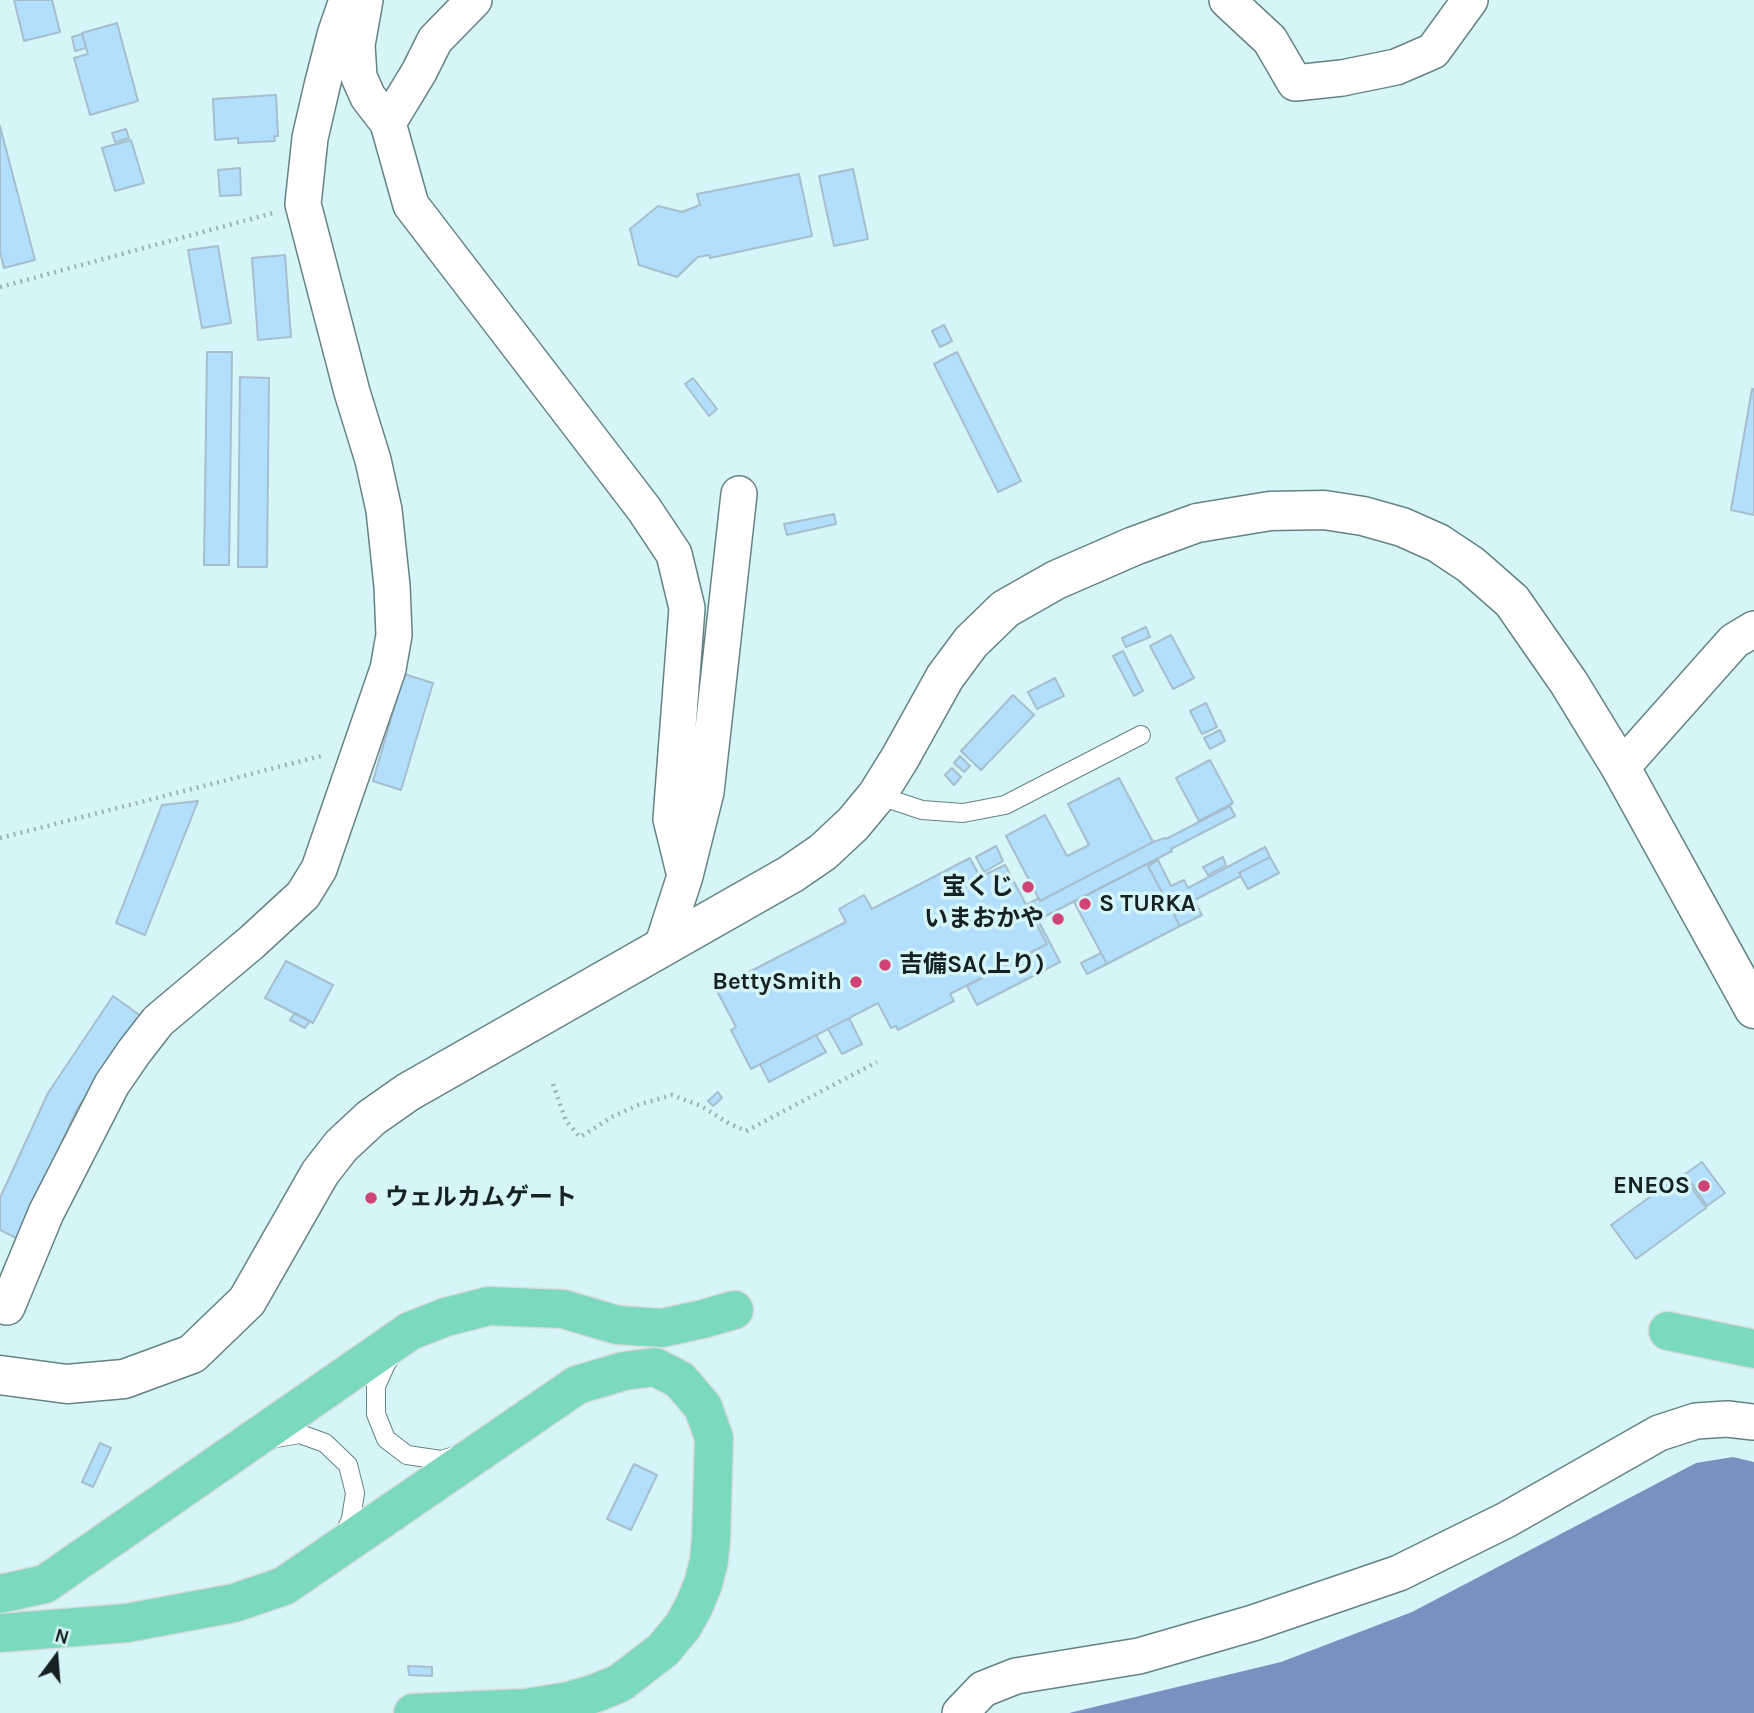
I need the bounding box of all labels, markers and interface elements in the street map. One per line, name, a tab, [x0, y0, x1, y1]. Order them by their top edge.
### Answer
place label: 宝くじ	[942, 873, 1014, 901]
marker: 宝くじ	[1020, 879, 1036, 895]
place label: S TURKA	[1099, 890, 1196, 918]
marker: S TURKA	[1077, 896, 1093, 912]
place label: いまおかや	[924, 905, 1044, 933]
marker: いまおかや	[1050, 911, 1066, 927]
place label: 吉備SA(上り)	[899, 951, 1044, 979]
marker: 吉備SA(上り)	[877, 957, 893, 973]
place label: BettySmith	[712, 968, 842, 996]
marker: BettySmith	[848, 974, 864, 990]
place label: ENEOS	[1613, 1172, 1690, 1200]
marker: ENEOS	[1696, 1178, 1712, 1194]
place label: ウェルカムゲート	[385, 1184, 577, 1212]
marker: ウェルカムゲート	[363, 1190, 379, 1206]
north arrow	[21, 1622, 91, 1692]
text: N	[52, 1624, 71, 1649]

